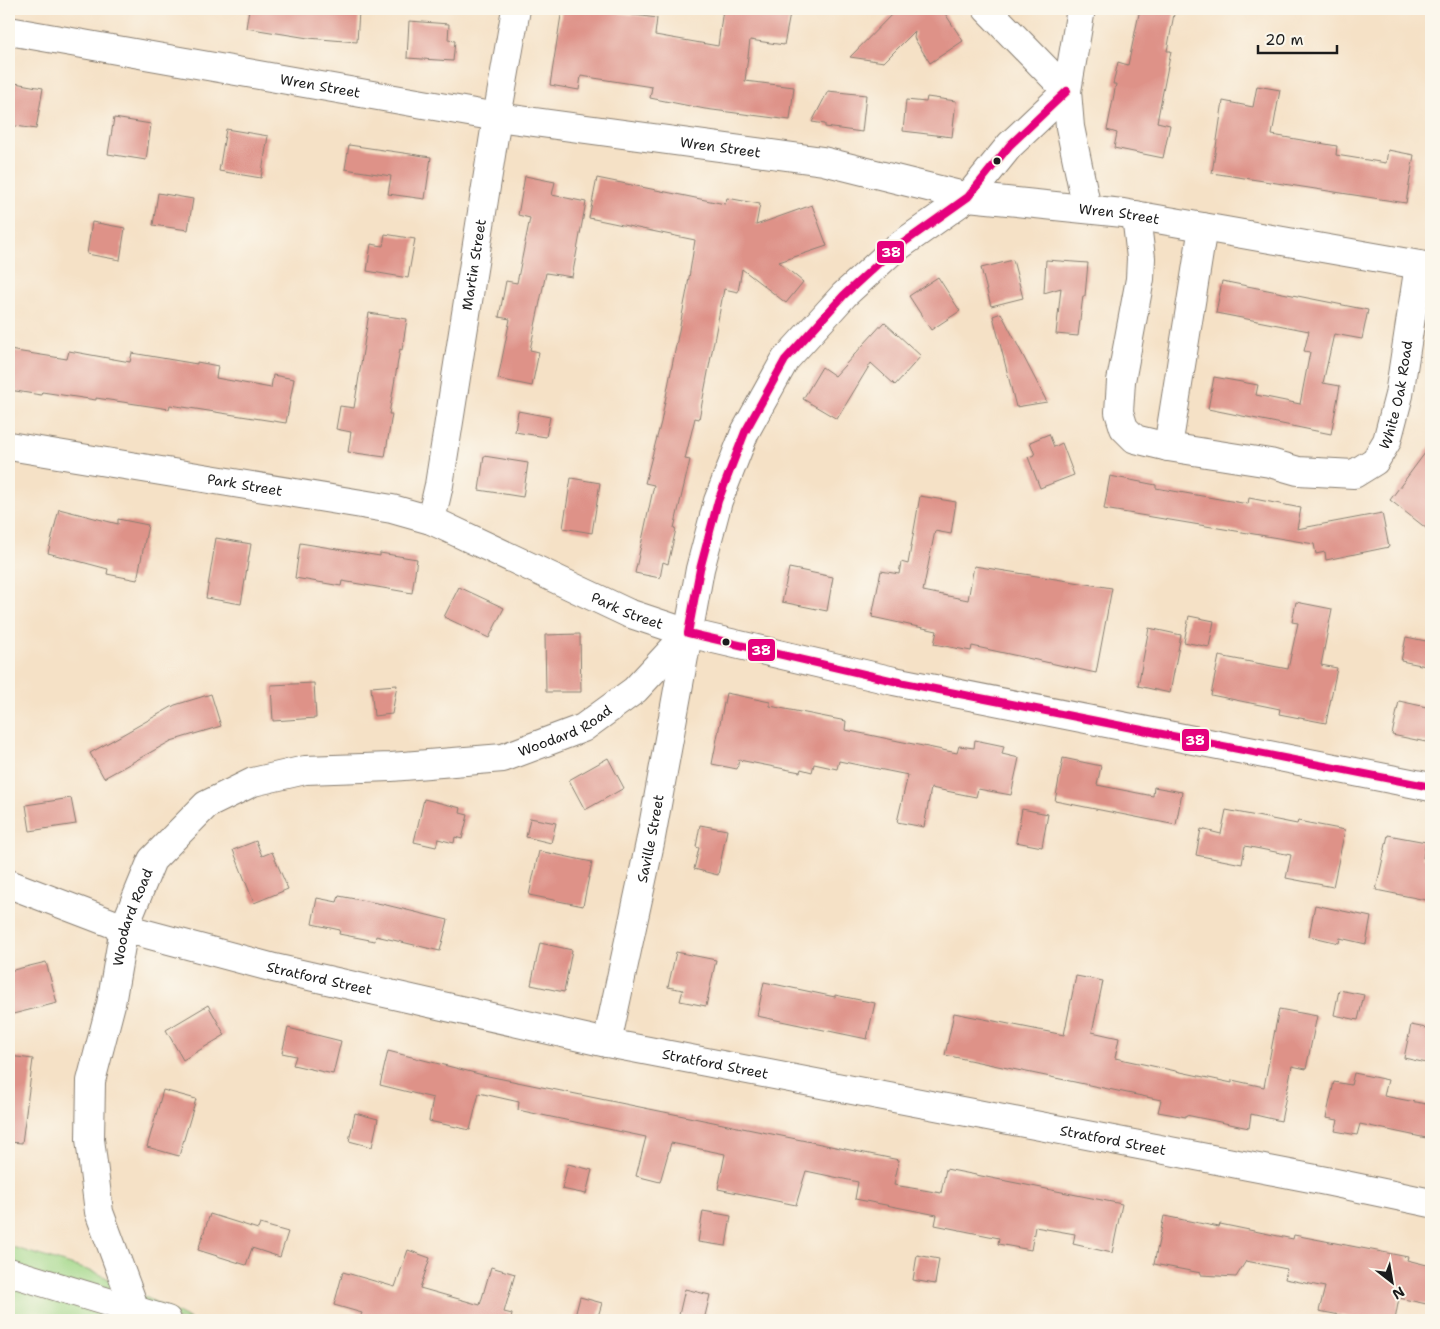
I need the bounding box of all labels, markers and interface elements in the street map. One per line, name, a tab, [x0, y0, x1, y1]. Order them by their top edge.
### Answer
scale bar	[1258, 22, 1336, 54]
text: 20 m	[1265, 30, 1304, 50]
street label: Wren Street	[279, 70, 362, 102]
street label: Wren Street	[679, 133, 762, 162]
unlabelled marker	[992, 156, 1002, 166]
street label: Wren Street	[1078, 199, 1161, 228]
street label: Martin Street	[458, 218, 490, 312]
line badge: 38	[876, 240, 905, 264]
text: 38	[881, 243, 901, 261]
street label: White Oak Road	[1375, 339, 1416, 453]
street label: Park Street	[206, 470, 284, 500]
street label: Park Street	[588, 588, 665, 633]
unlabelled marker	[721, 637, 731, 647]
line badge: 38	[747, 638, 776, 662]
text: 38	[751, 641, 771, 659]
street label: Woodard Road	[516, 701, 615, 761]
line badge: 38	[1181, 728, 1210, 752]
text: 38	[1185, 731, 1205, 749]
street label: Saville Street	[633, 793, 668, 884]
street label: Woodard Road	[109, 866, 157, 967]
street label: Stratford Street	[265, 957, 374, 999]
street label: Stratford Street	[661, 1045, 770, 1083]
street label: Stratford Street	[1058, 1121, 1168, 1159]
north arrow	[1368, 1256, 1418, 1306]
text: N	[1389, 1283, 1408, 1304]

